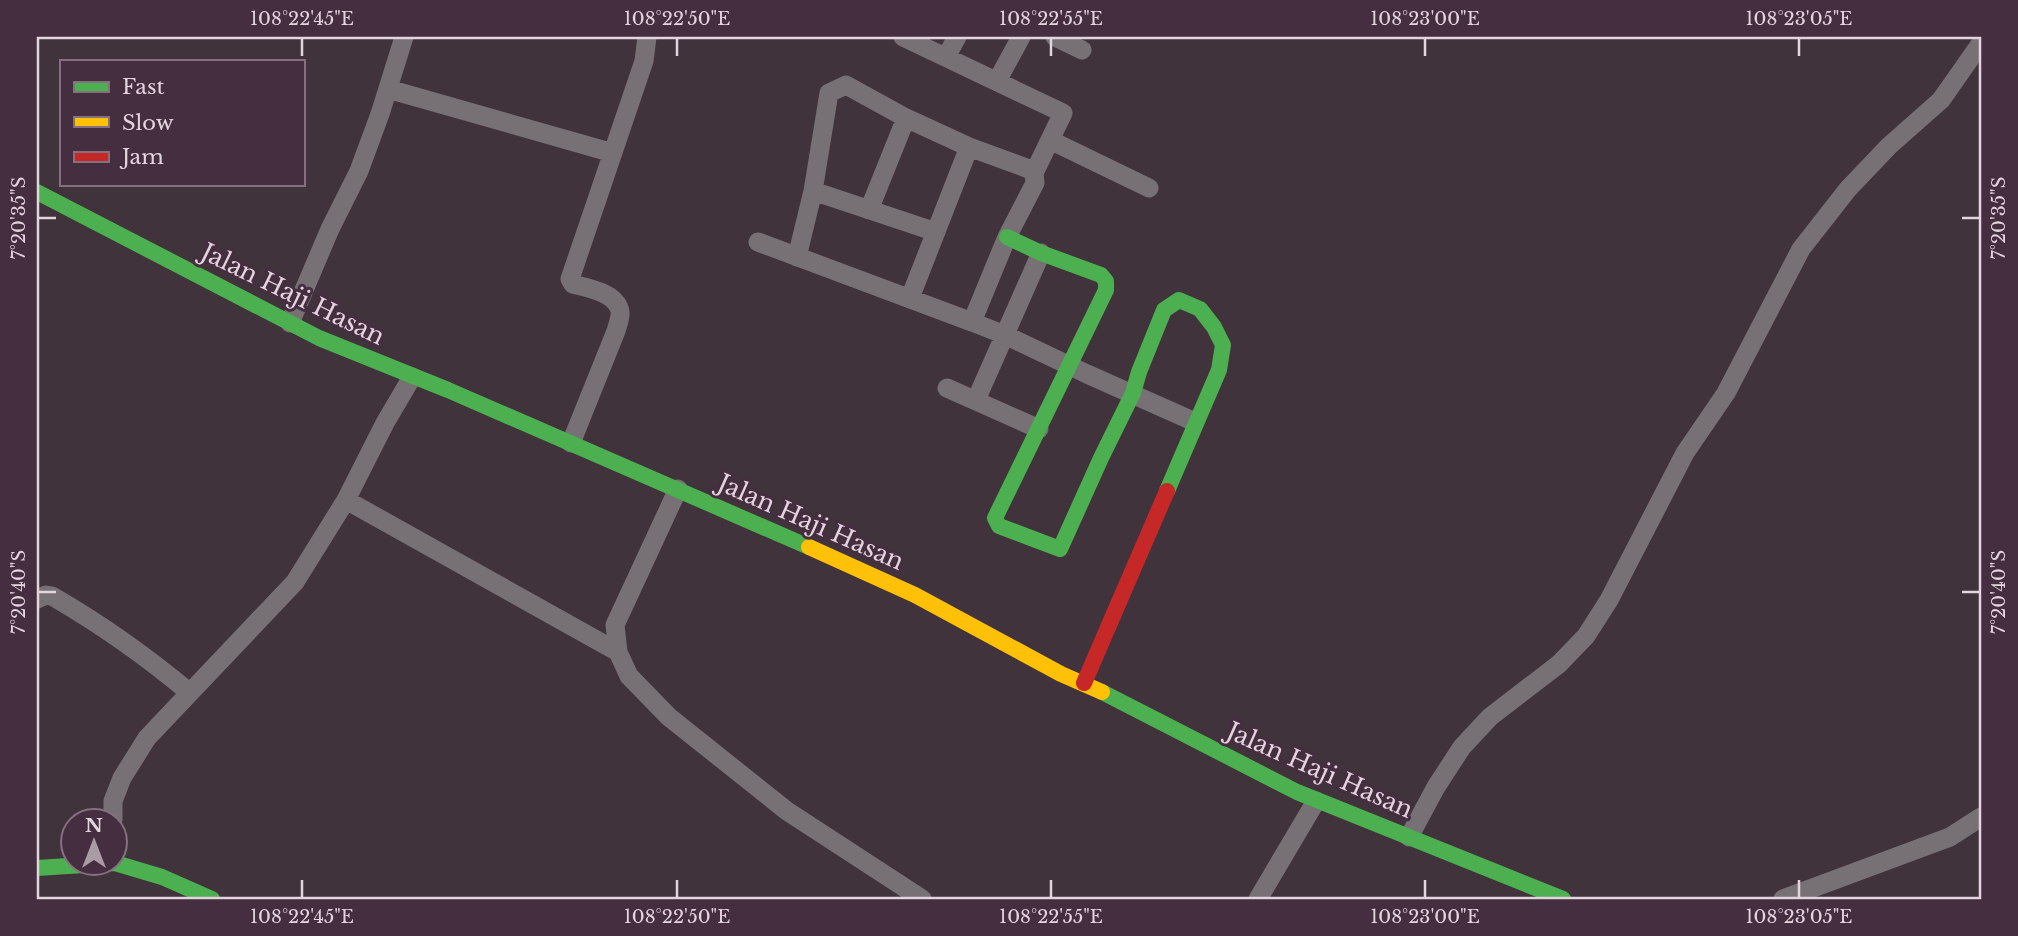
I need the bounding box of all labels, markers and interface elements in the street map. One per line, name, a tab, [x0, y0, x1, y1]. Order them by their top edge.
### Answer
text: 108°22'45"E	[250, 8, 354, 30]
text: 108°22'50"E	[624, 8, 730, 30]
text: 108°22'55"E	[999, 8, 1103, 30]
text: 108°23'00"E	[1370, 8, 1480, 30]
text: 108°23'05"E	[1746, 8, 1852, 30]
legend	[60, 60, 304, 186]
text: Fast	[122, 74, 164, 100]
text: Slow	[122, 110, 174, 136]
text: Jam	[119, 144, 164, 170]
text: 7°20'35"S	[8, 177, 30, 259]
text: 7°20'35"S	[1988, 177, 2010, 259]
street label: Jalan Haji Hasan	[194, 236, 389, 351]
street label: Jalan Haji Hasan	[711, 467, 909, 576]
text: 7°20'40"S	[8, 550, 30, 634]
text: 7°20'40"S	[1988, 550, 2010, 634]
street label: Jalan Haji Hasan	[1220, 715, 1418, 824]
north arrow	[60, 806, 130, 876]
text: N	[85, 814, 103, 837]
text: 108°22'45"E	[250, 906, 354, 928]
text: 108°22'50"E	[624, 906, 730, 928]
text: 108°22'55"E	[999, 906, 1103, 928]
text: 108°23'00"E	[1370, 906, 1480, 928]
text: 108°23'05"E	[1746, 906, 1852, 928]

